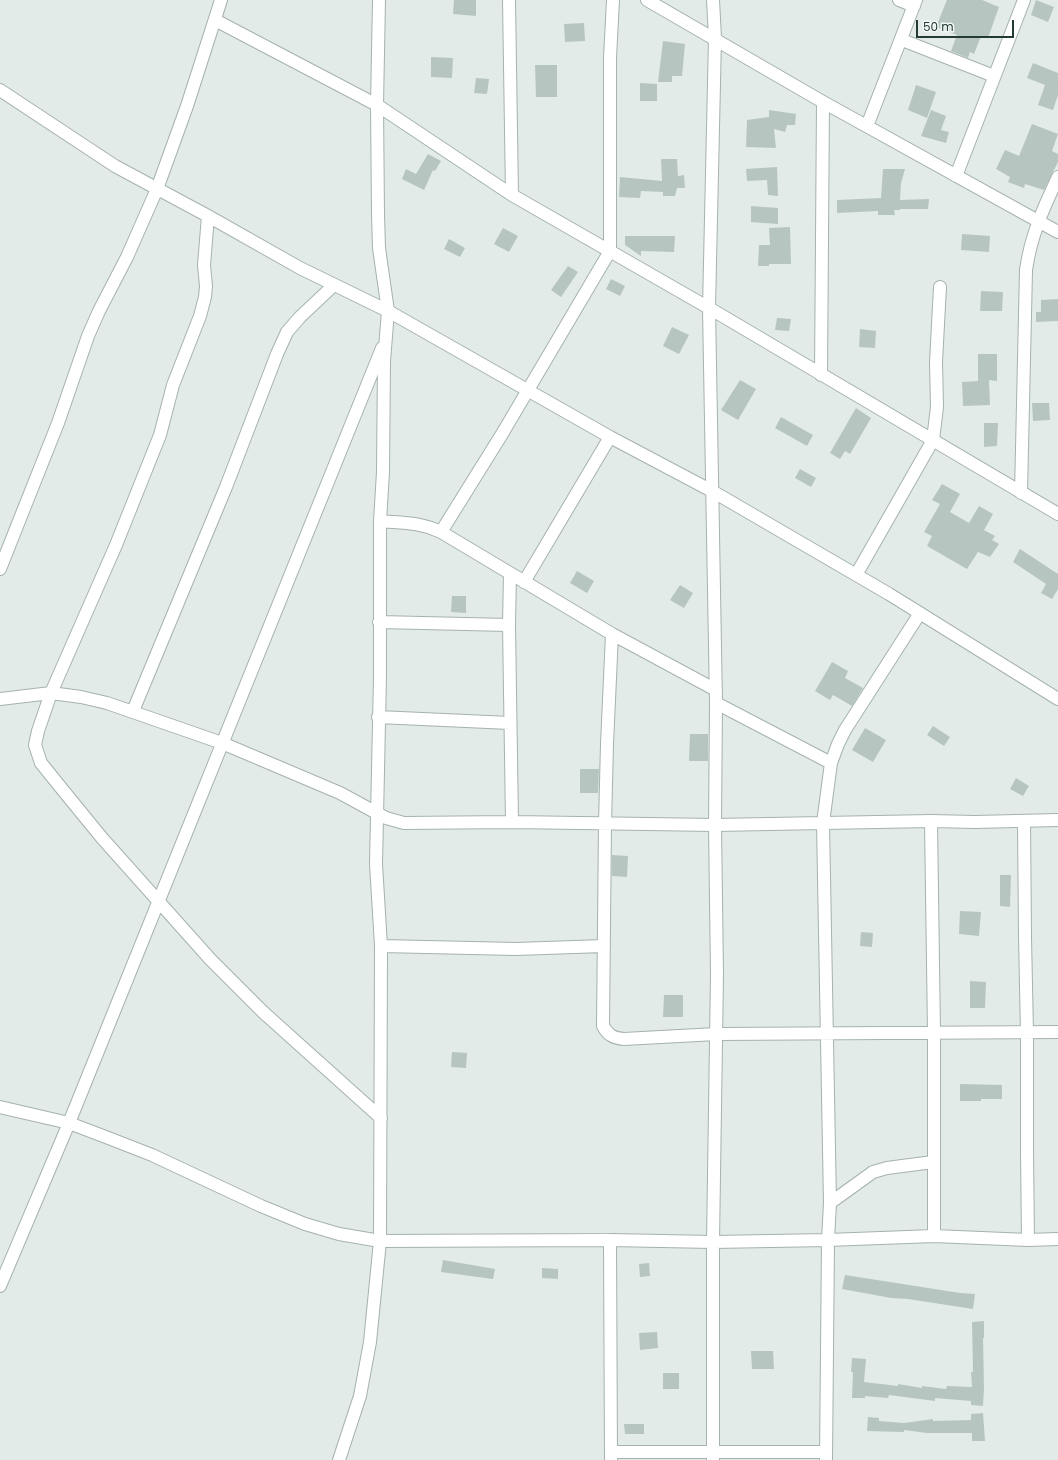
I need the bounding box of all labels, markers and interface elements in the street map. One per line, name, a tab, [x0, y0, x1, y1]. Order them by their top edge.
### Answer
scale bar	[918, 12, 1016, 38]
text: 50 m	[923, 18, 954, 35]

